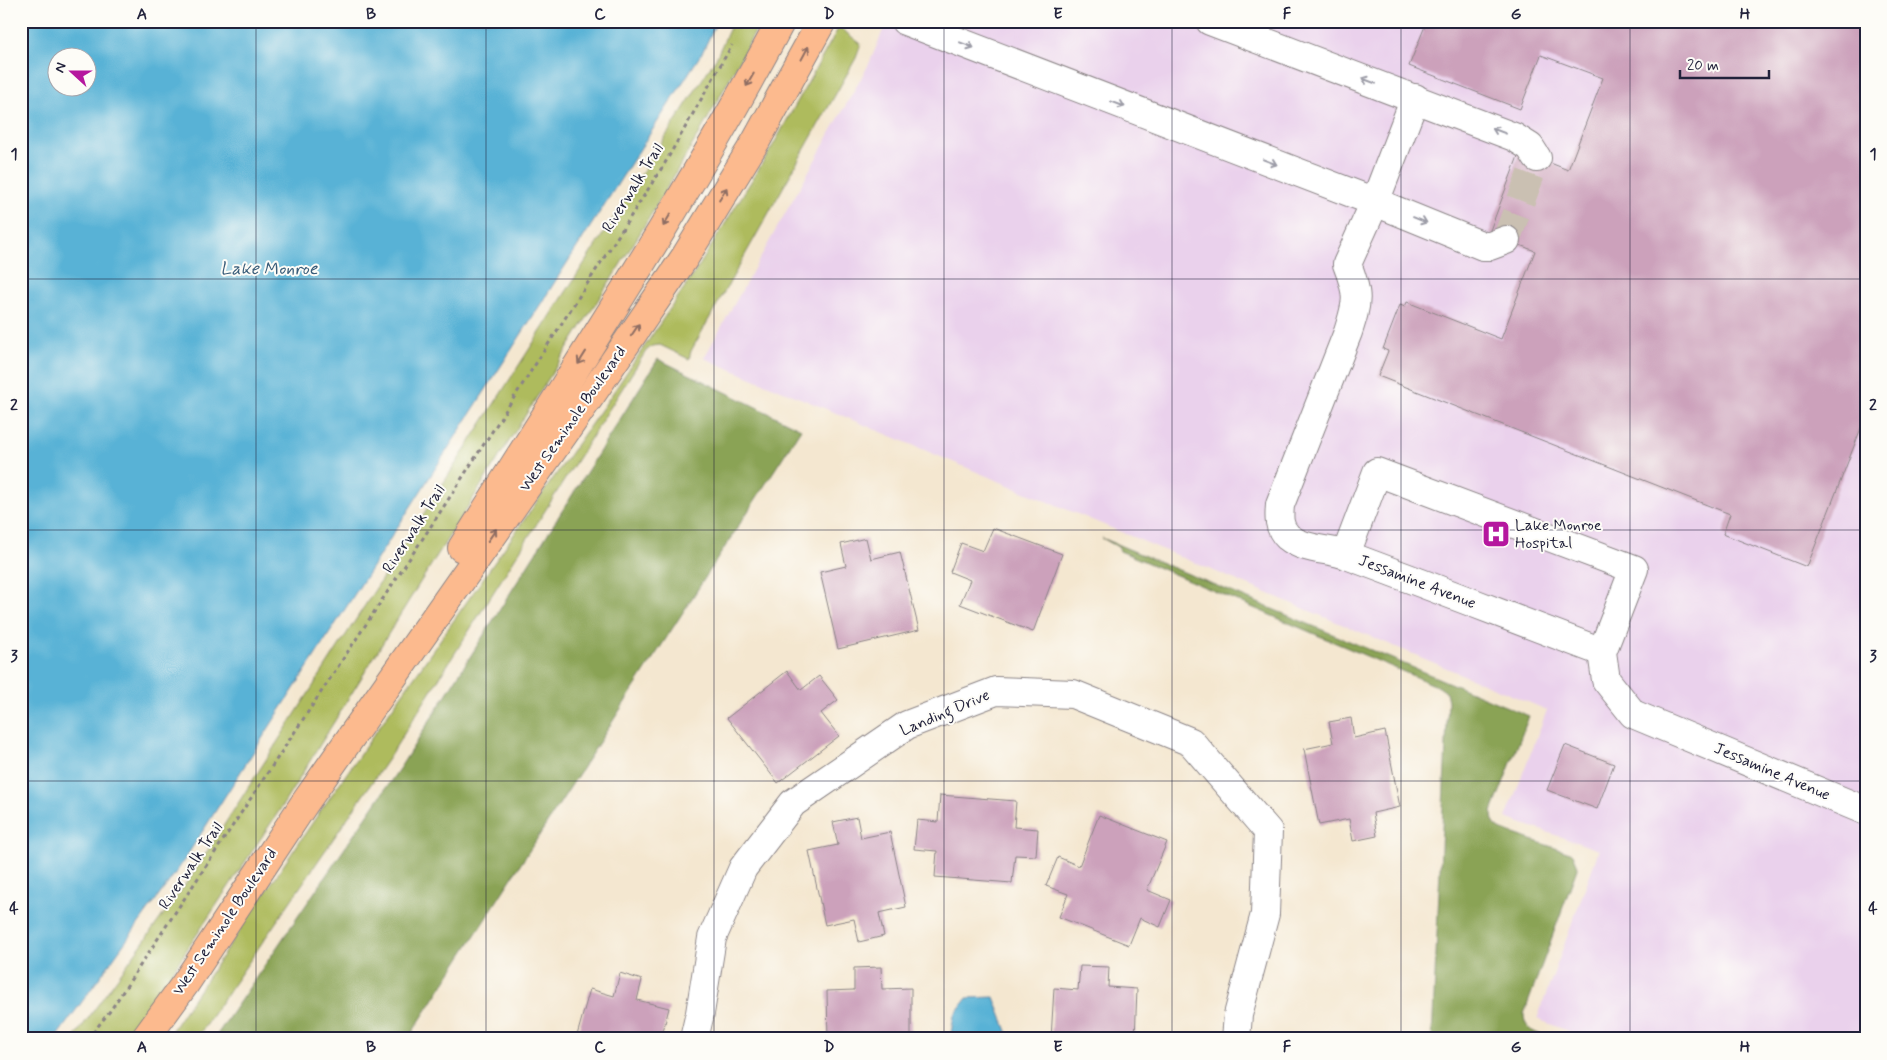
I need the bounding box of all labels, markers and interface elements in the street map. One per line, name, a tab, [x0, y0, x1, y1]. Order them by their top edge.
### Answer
text: A	[137, 4, 147, 25]
text: B	[366, 4, 376, 25]
text: C	[594, 4, 606, 25]
text: D	[823, 4, 835, 25]
text: E	[1053, 4, 1063, 25]
text: F	[1283, 4, 1292, 25]
text: G	[1511, 4, 1522, 25]
text: H	[1740, 4, 1751, 25]
one-way arrow	[959, 41, 974, 50]
one-way arrow	[801, 47, 811, 61]
north arrow	[48, 48, 98, 98]
scale bar	[1680, 48, 1768, 80]
text: 20 m	[1687, 56, 1719, 76]
text: N	[51, 60, 71, 75]
one-way arrow	[744, 72, 754, 86]
one-way arrow	[1362, 76, 1377, 85]
one-way arrow	[1110, 100, 1126, 109]
one-way arrow	[1492, 126, 1507, 135]
street label: Riverwalk Trail	[597, 140, 669, 236]
text: 1	[10, 144, 18, 165]
text: 1	[1869, 144, 1877, 165]
one-way arrow	[1262, 158, 1277, 167]
one-way arrow	[719, 187, 729, 201]
one-way arrow	[662, 212, 672, 226]
one-way arrow	[1412, 216, 1427, 225]
water label: Lake Monroe	[220, 257, 319, 281]
one-way arrow	[630, 323, 640, 337]
street label: West Seminole Boulevard	[515, 342, 631, 496]
one-way arrow	[576, 351, 587, 365]
text: 2	[10, 395, 18, 416]
text: 2	[1869, 395, 1877, 416]
street label: Riverwalk Trail	[378, 481, 450, 577]
place label: Lake Monroe Hospital	[1515, 515, 1602, 554]
hospital icon: Lake Monroe Hospital	[1481, 519, 1511, 549]
one-way arrow	[487, 528, 497, 542]
street label: Jessamine Avenue	[1355, 550, 1479, 614]
text: 3	[10, 646, 18, 667]
text: 3	[1869, 646, 1877, 667]
street label: Landing Drive	[897, 685, 993, 742]
street label: Jessamine Avenue	[1711, 738, 1833, 806]
street label: Riverwalk Trail	[154, 818, 228, 914]
street label: West Seminole Boulevard	[168, 844, 282, 1000]
text: 4	[9, 898, 19, 919]
text: 4	[1868, 898, 1878, 919]
text: A	[137, 1037, 147, 1058]
text: B	[366, 1037, 376, 1058]
text: C	[594, 1037, 606, 1058]
text: D	[823, 1037, 835, 1058]
text: E	[1053, 1037, 1063, 1058]
text: F	[1283, 1037, 1292, 1058]
text: G	[1511, 1037, 1522, 1058]
text: H	[1740, 1037, 1751, 1058]

